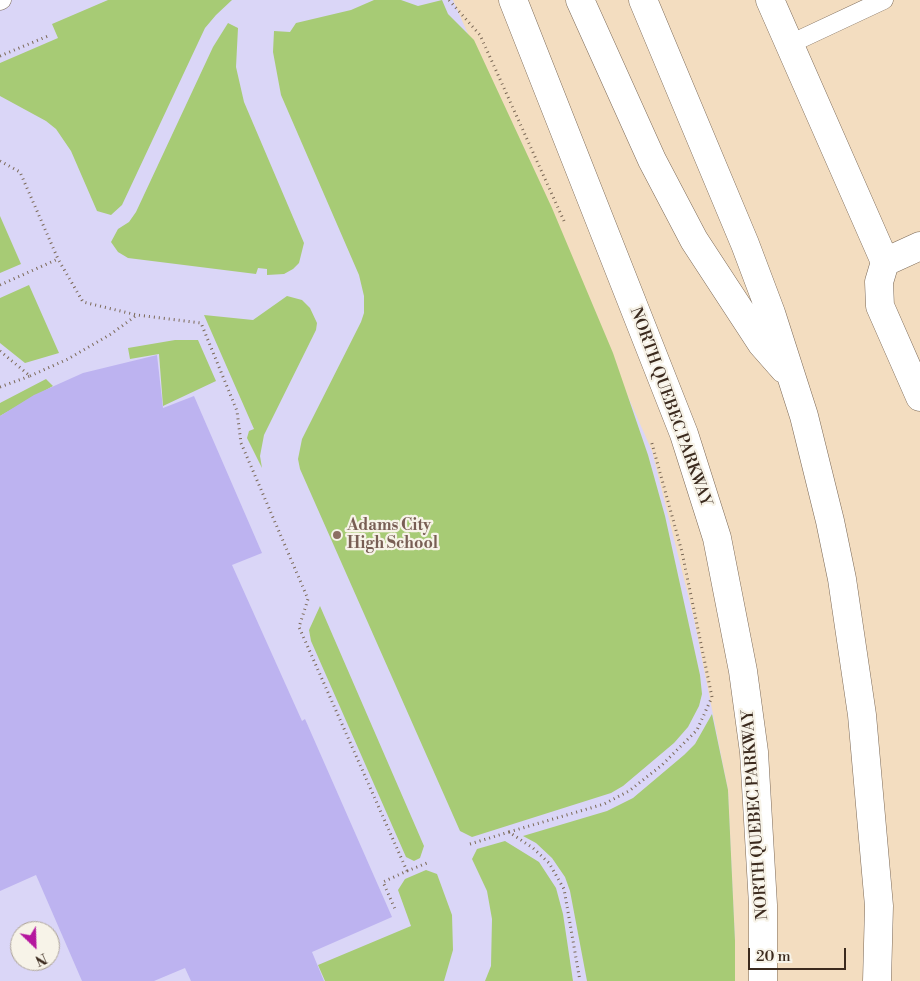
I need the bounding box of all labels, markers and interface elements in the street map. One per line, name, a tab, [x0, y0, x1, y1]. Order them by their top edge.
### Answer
street label: NORTH QUEBEC PARKWAY	[625, 305, 715, 509]
place label: Adams City High School	[347, 516, 438, 554]
marker: Adams City High School	[331, 529, 343, 541]
street label: NORTH QUEBEC PARKWAY	[739, 709, 773, 921]
north arrow	[10, 921, 60, 971]
scale bar	[750, 938, 848, 970]
text: 20 m	[756, 947, 791, 966]
text: N	[32, 948, 49, 969]

